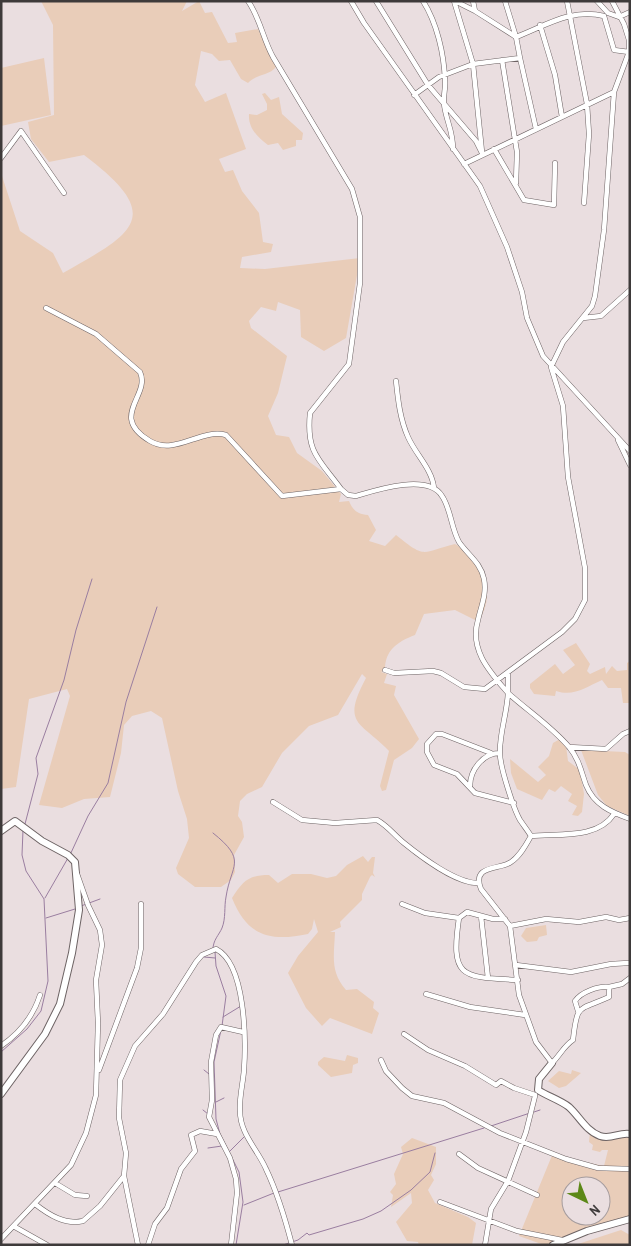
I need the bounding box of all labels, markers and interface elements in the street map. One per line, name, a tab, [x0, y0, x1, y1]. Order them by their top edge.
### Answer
north arrow	[561, 1176, 611, 1226]
text: N	[586, 1201, 604, 1220]

